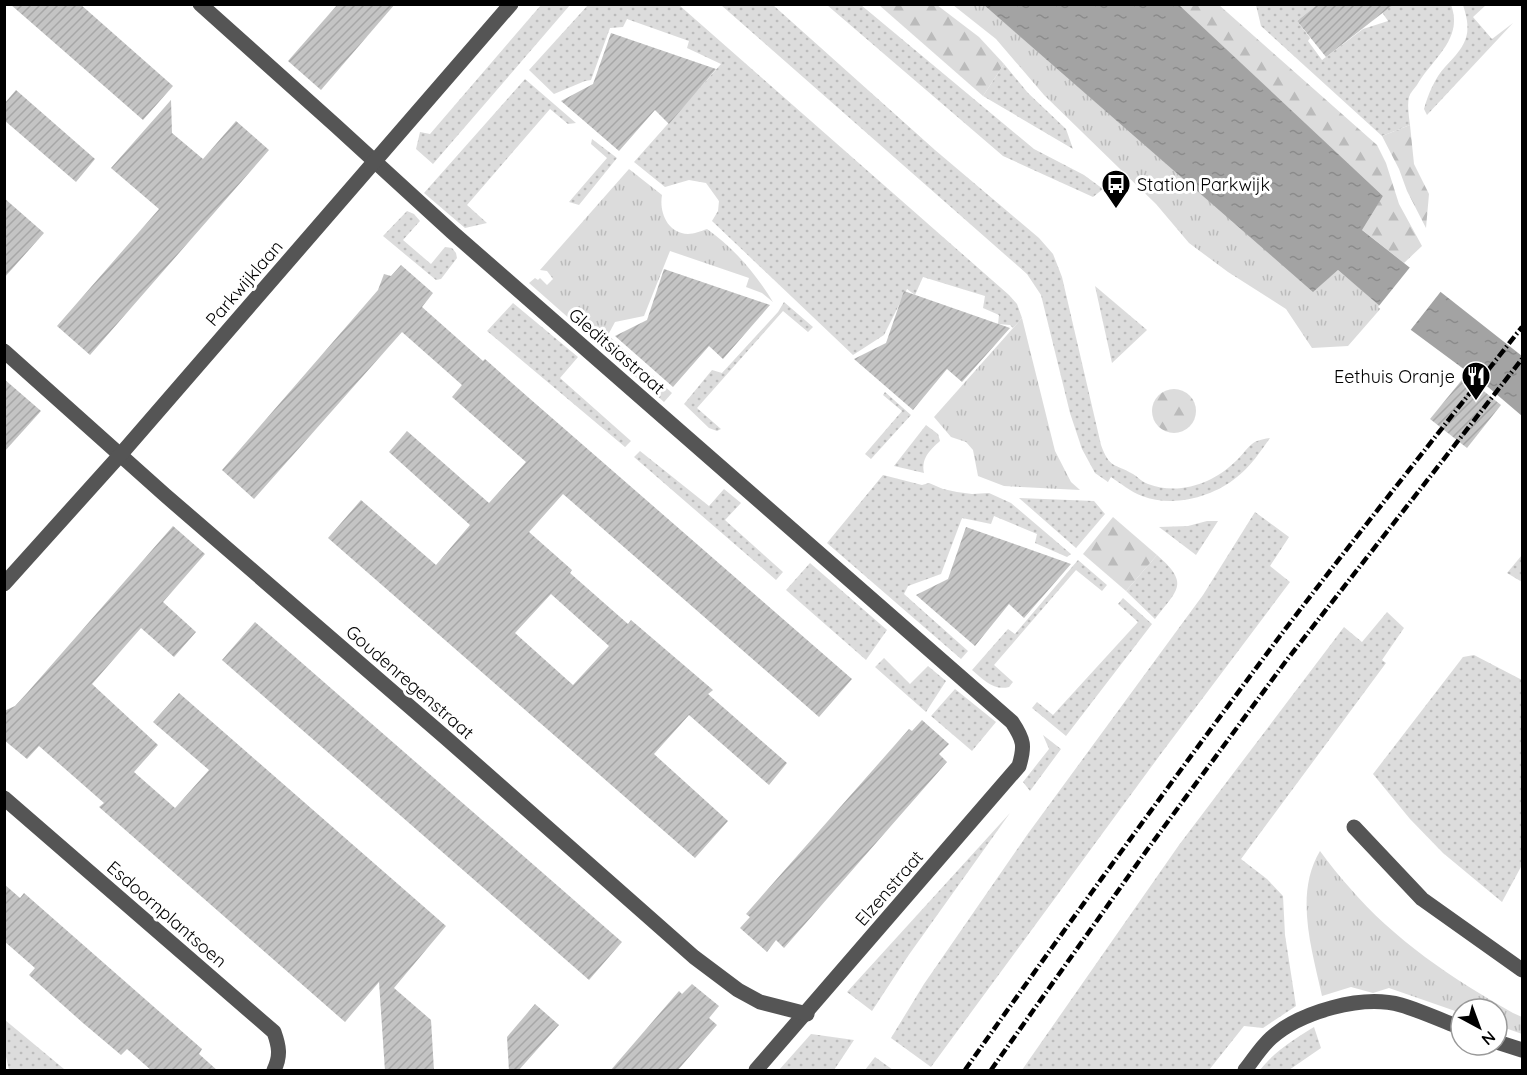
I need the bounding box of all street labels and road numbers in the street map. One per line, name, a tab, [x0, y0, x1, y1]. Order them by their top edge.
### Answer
street label: Parkwijklaan	[200, 235, 288, 331]
street label: Gleditsiastraat	[564, 303, 670, 399]
street label: Goudenregenstraat	[341, 620, 479, 744]
street label: Elzenstraat	[850, 845, 928, 931]
street label: Esdoornplantsoen	[102, 856, 232, 972]

